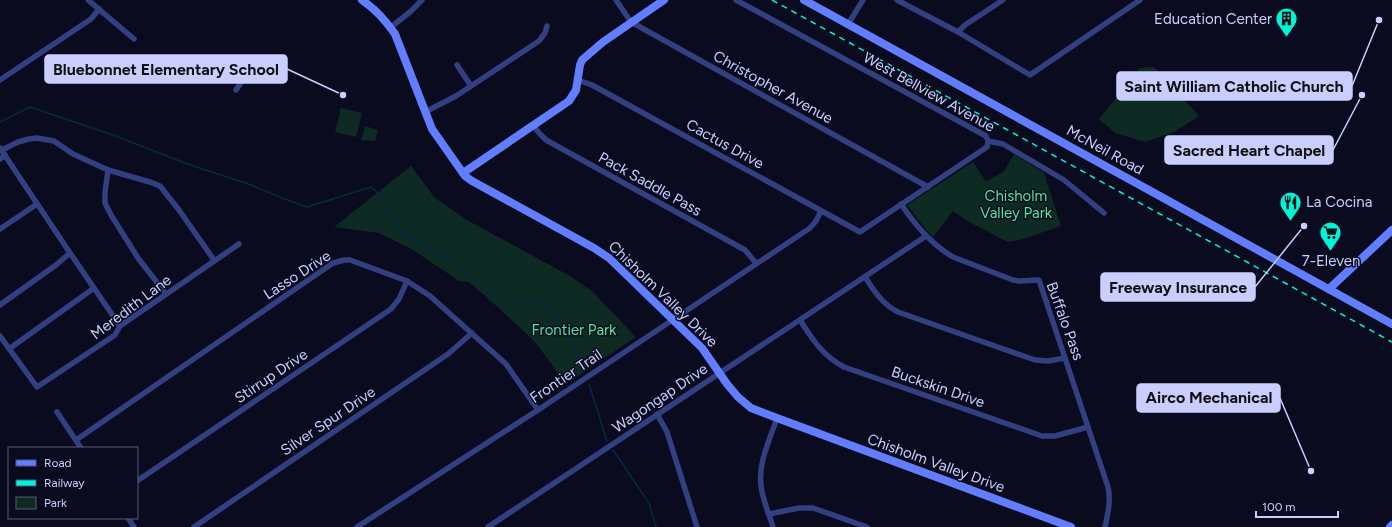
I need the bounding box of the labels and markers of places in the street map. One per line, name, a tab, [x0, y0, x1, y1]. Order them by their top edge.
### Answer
building icon: Education Center	[1274, 6, 1300, 39]
place label: Education Center	[1154, 10, 1272, 28]
callout: Bluebonnet Elementary School	[45, 55, 287, 83]
callout: Saint William Catholic Church	[1117, 72, 1352, 100]
callout: Sacred Heart Chapel	[1165, 136, 1333, 164]
restaurant icon: La Cocina	[1277, 189, 1303, 222]
place label: La Cocina	[1306, 193, 1372, 211]
supermarket icon: 7-Eleven	[1318, 219, 1344, 252]
place label: 7-Eleven	[1302, 252, 1360, 270]
callout: Freeway Insurance	[1101, 273, 1255, 301]
callout: Airco Mechanical	[1137, 384, 1280, 412]

